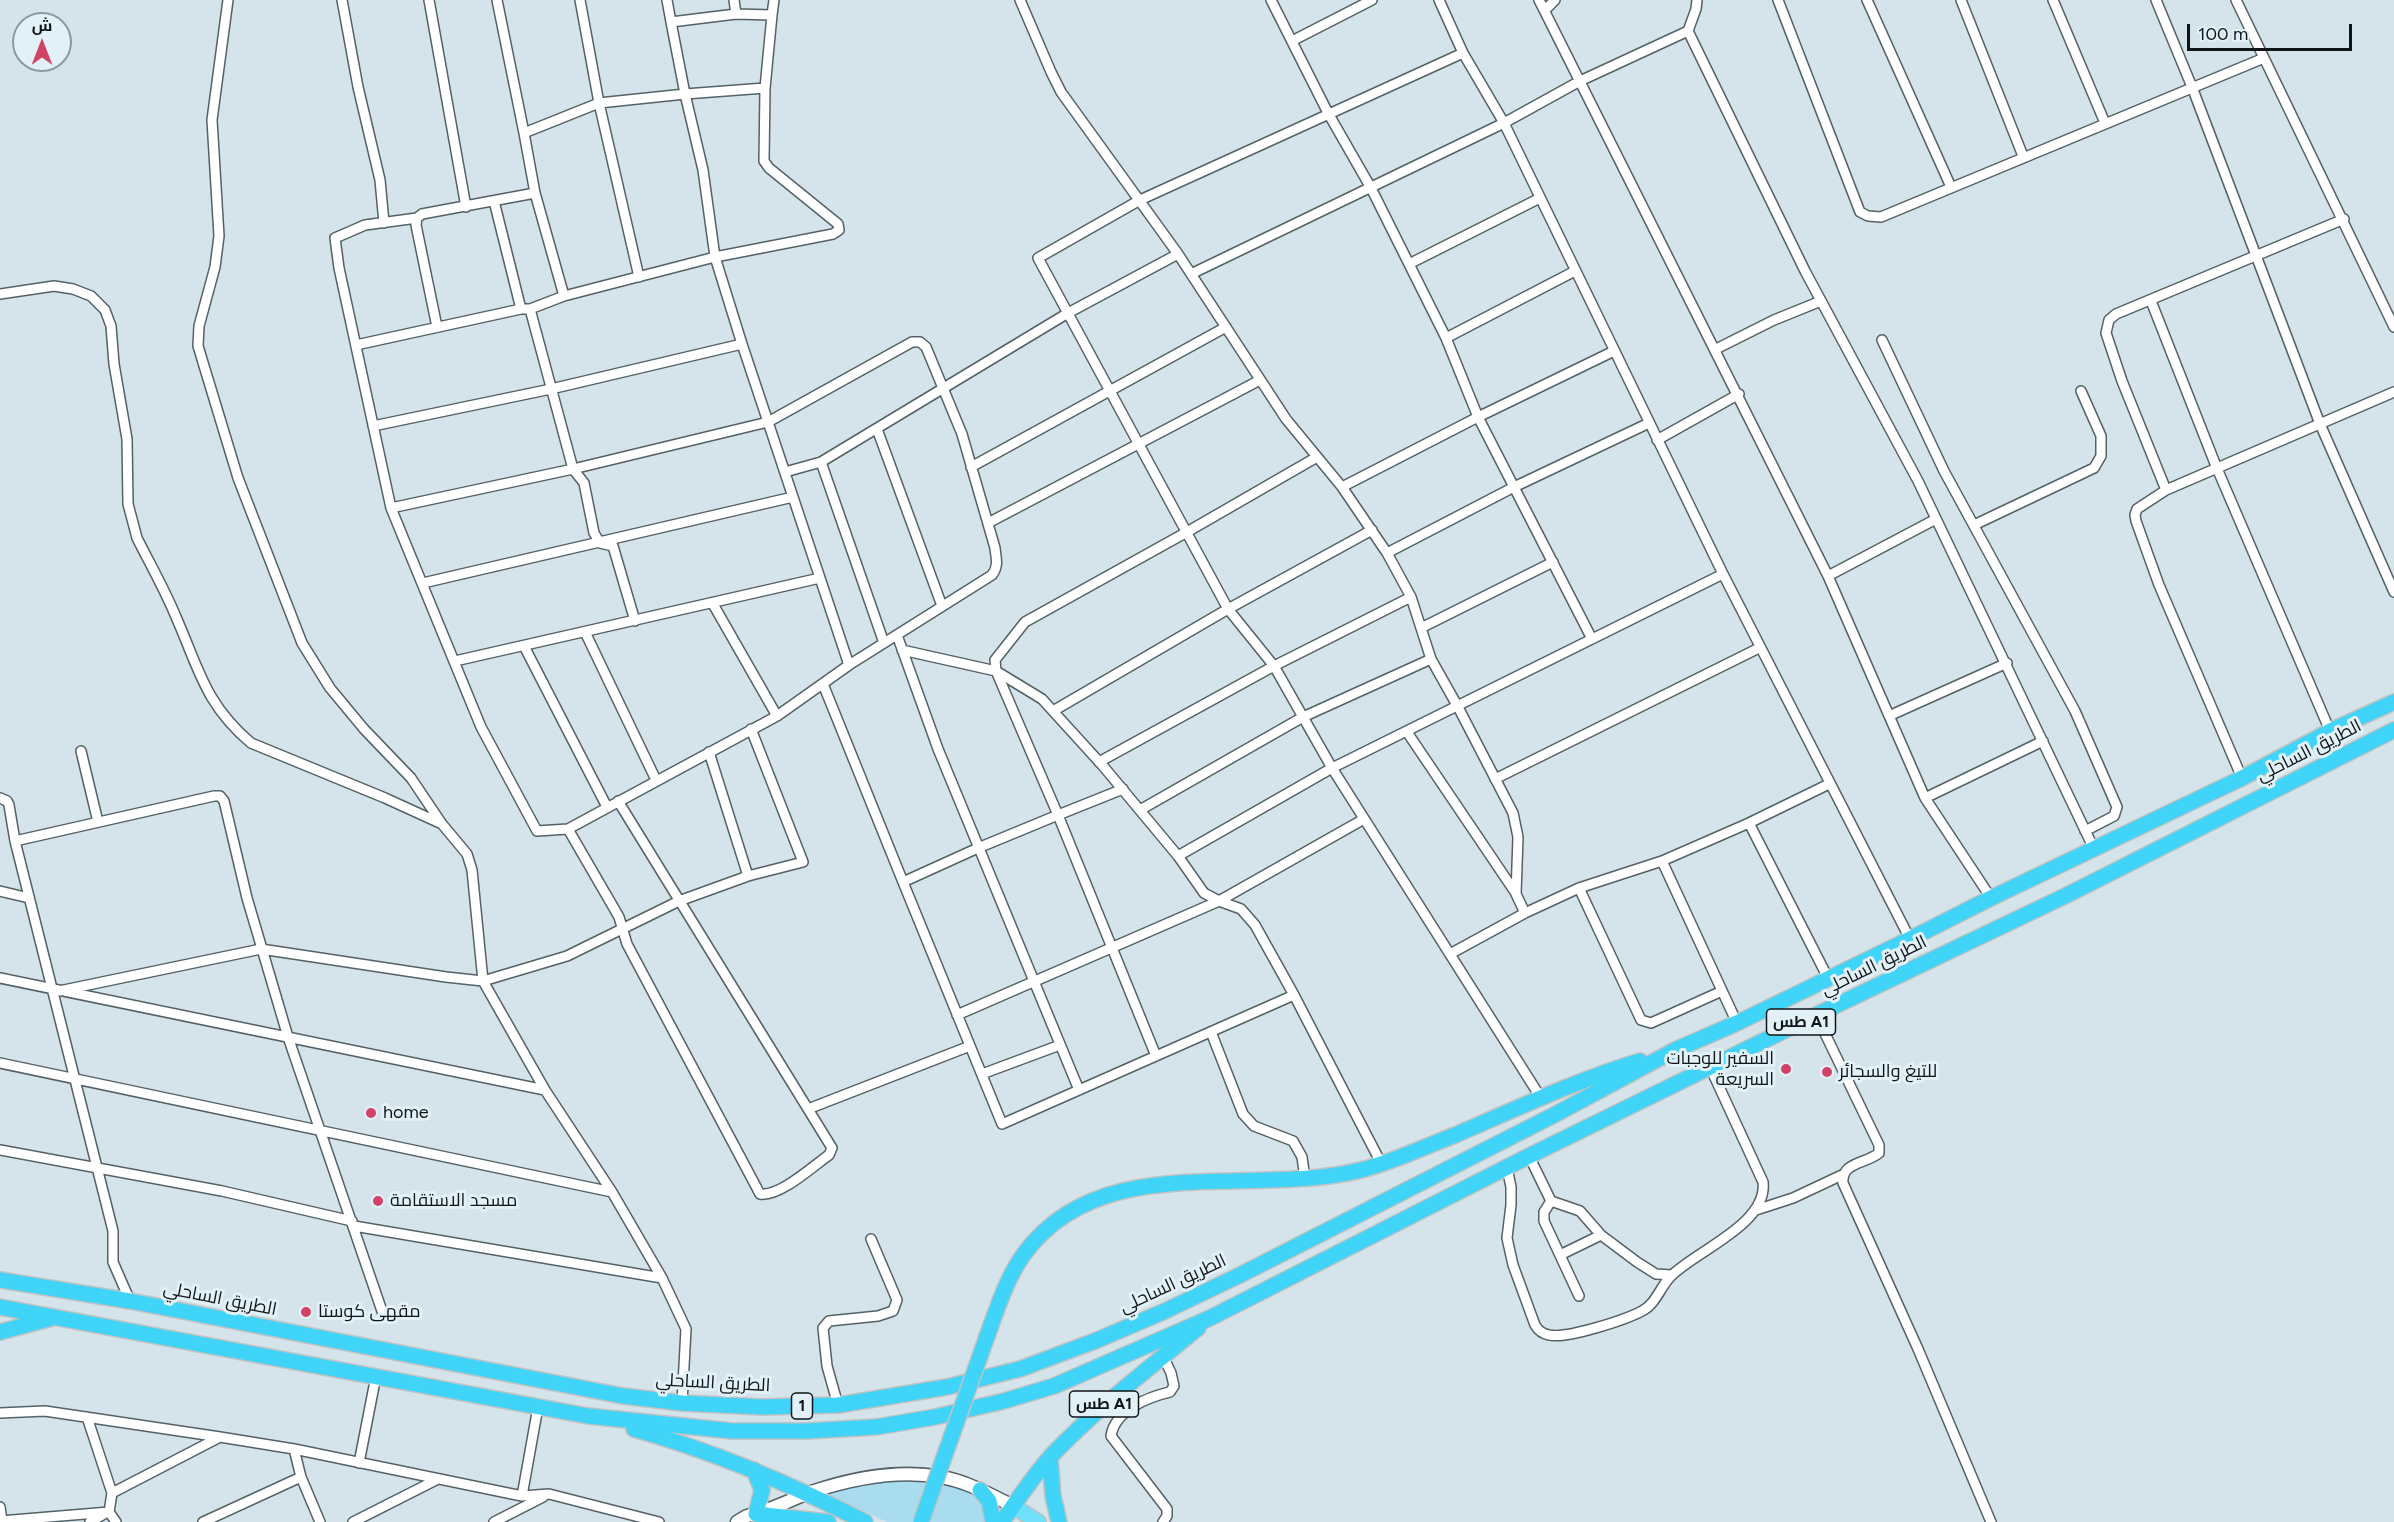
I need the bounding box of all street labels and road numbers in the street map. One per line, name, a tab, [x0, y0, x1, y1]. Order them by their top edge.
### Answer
street label: الطريق الساحلي	[2253, 715, 2365, 787]
street label: الطريق الساحلي	[1818, 931, 1930, 1001]
road number: طس A1	[1766, 1009, 1836, 1035]
street label: الطريق الساحلي	[1116, 1250, 1230, 1318]
street label: الطريق الساحلي	[162, 1277, 278, 1321]
street label: الطريق الساحلي	[655, 1369, 771, 1397]
road number: طس A1	[1070, 1391, 1138, 1417]
road number: 1	[792, 1393, 812, 1419]

